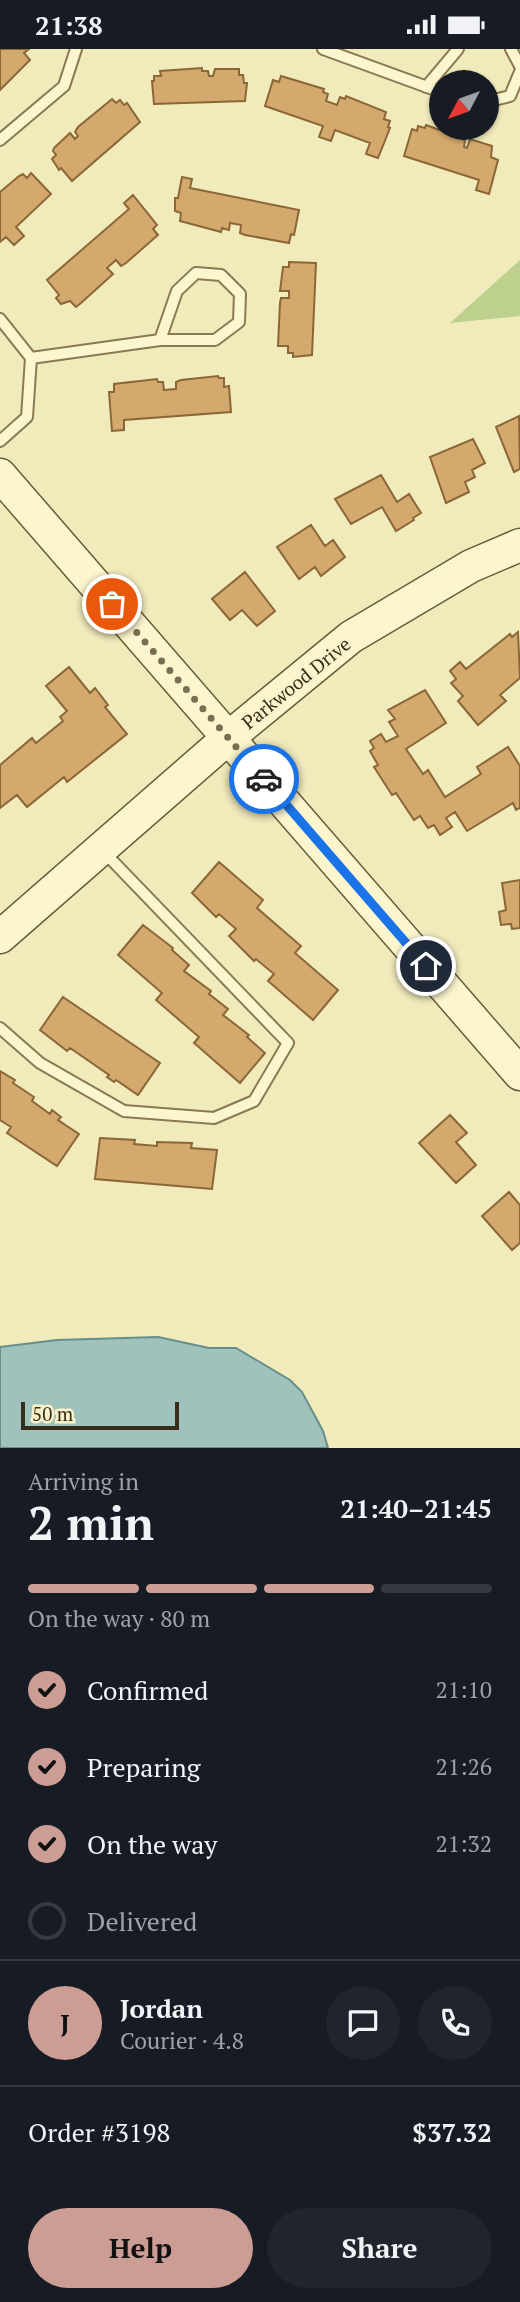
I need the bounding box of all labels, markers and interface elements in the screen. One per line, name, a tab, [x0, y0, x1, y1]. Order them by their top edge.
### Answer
text: 21:38	[35, 8, 103, 42]
north arrow	[429, 70, 499, 140]
map controls	[429, 70, 499, 140]
pin	[82, 574, 142, 634]
icon: bag	[93, 585, 131, 623]
street label: Parkwood Drive	[236, 631, 355, 734]
courier	[229, 744, 299, 814]
icon: car	[245, 760, 283, 798]
pin	[396, 936, 456, 996]
icon: home	[407, 947, 445, 985]
scale bar	[21, 1399, 178, 1431]
text: 50 m	[32, 1401, 73, 1426]
text: Arriving in	[28, 1466, 139, 1497]
text: 21:40–21:45	[340, 1491, 492, 1525]
text: 2 min	[28, 1492, 154, 1553]
text: On the way · 80 m	[28, 1603, 210, 1634]
icon: check	[28, 1671, 66, 1709]
text: Confirmed	[87, 1673, 208, 1707]
text: 21:10	[435, 1674, 492, 1705]
icon: check	[28, 1748, 66, 1786]
text: Preparing	[87, 1750, 200, 1784]
text: 21:26	[435, 1751, 492, 1782]
icon: check	[28, 1825, 66, 1863]
text: On the way	[87, 1827, 218, 1861]
text: 21:32	[435, 1828, 492, 1859]
text: Delivered	[87, 1904, 197, 1938]
button: chat	[326, 1986, 400, 2060]
button: phone	[418, 1986, 492, 2060]
text: Jordan	[120, 1991, 203, 2025]
text: J	[60, 2006, 70, 2040]
text: Courier · 4.8	[120, 2025, 244, 2056]
text: Order #3198	[28, 2115, 170, 2149]
text: $37.32	[412, 2115, 492, 2149]
button: Help	[28, 2208, 253, 2288]
button: Share	[267, 2208, 492, 2288]

